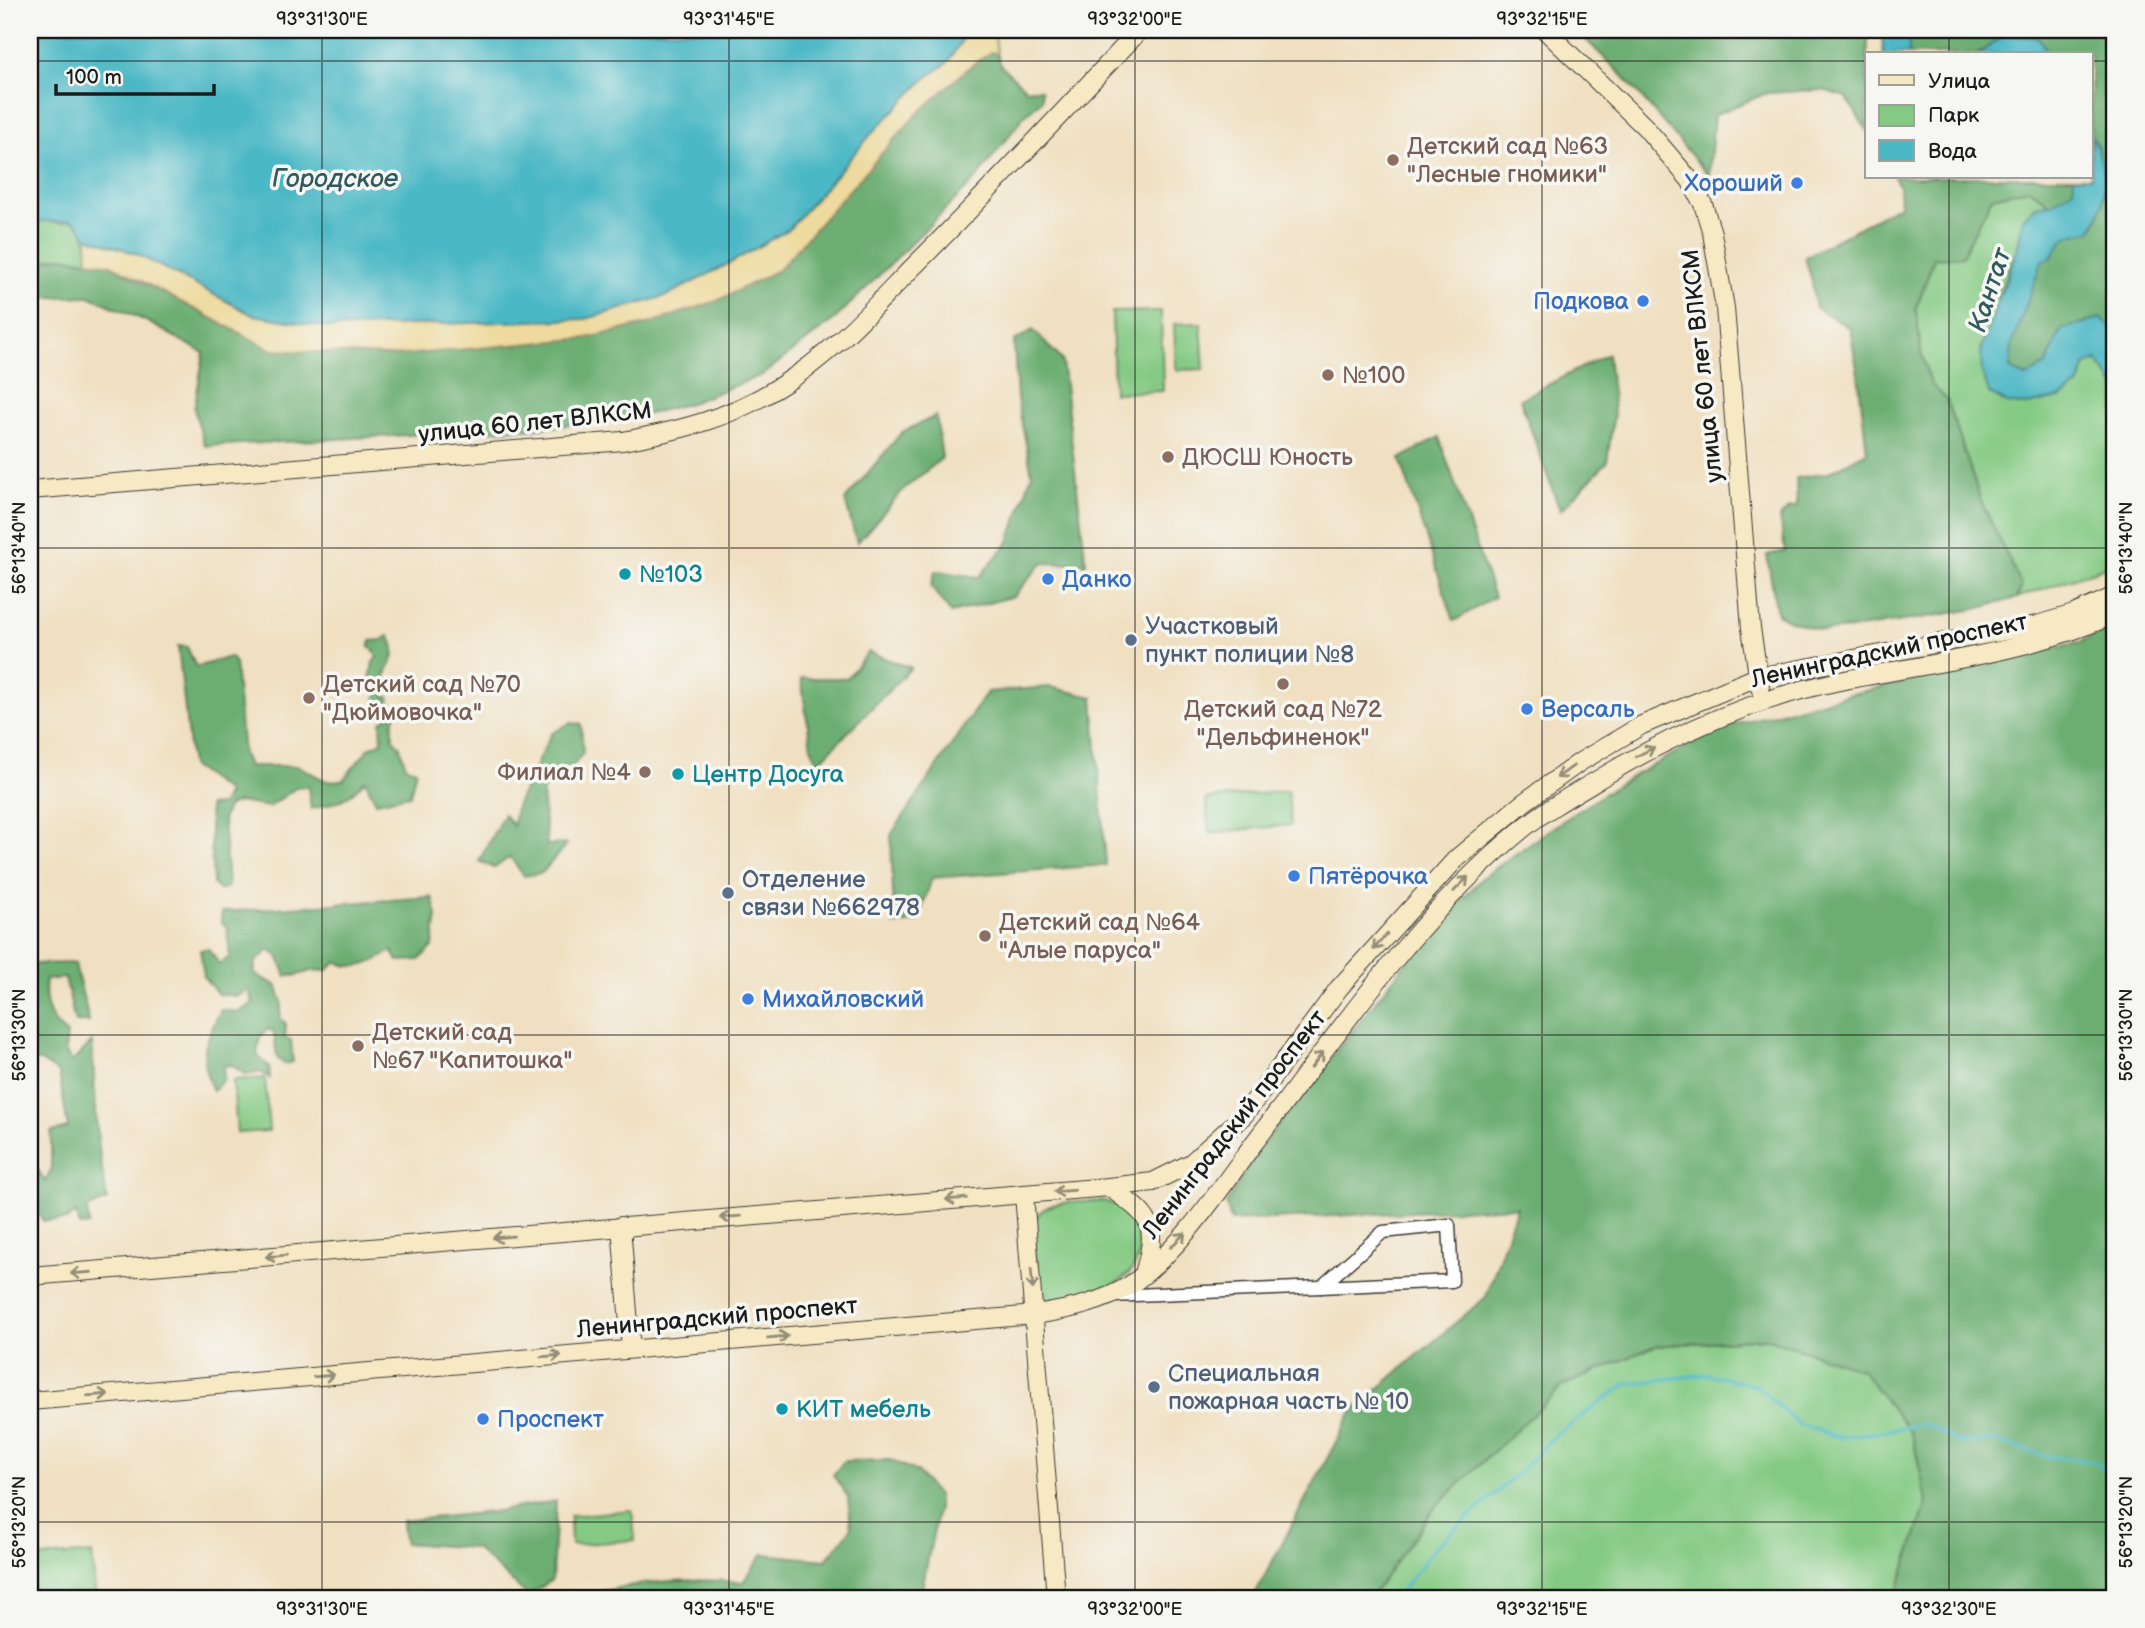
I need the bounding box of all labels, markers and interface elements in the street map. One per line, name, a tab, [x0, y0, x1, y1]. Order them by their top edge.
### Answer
text: 93°31'30"E	[276, 9, 368, 30]
text: 93°31'45"E	[683, 9, 775, 30]
text: 93°32'00"E	[1088, 9, 1183, 30]
text: 93°32'15"E	[1497, 9, 1588, 30]
scale bar	[56, 52, 214, 96]
legend	[1865, 52, 2092, 178]
text: 100 m	[66, 65, 122, 90]
text: Улица	[1928, 69, 1991, 94]
text: Парк	[1928, 103, 1979, 128]
place label: Детский сад №63 "Лесные гномики"	[1407, 132, 1608, 189]
text: Вода	[1928, 139, 1977, 164]
marker: Детский сад №63 "Лесные гномики"	[1385, 152, 1401, 168]
water label: Городское	[272, 164, 399, 195]
place label: Хороший	[1684, 169, 1783, 198]
marker: Хороший	[1789, 175, 1805, 191]
water label: Кантат	[1962, 243, 2019, 336]
street label: улица 60 лет ВЛКСМ	[1676, 248, 1729, 484]
place label: Подкова	[1533, 287, 1629, 316]
marker: Подкова	[1635, 293, 1651, 309]
place label: №100	[1342, 361, 1405, 390]
marker: №100	[1320, 367, 1336, 383]
street label: улица 60 лет ВЛКСМ	[417, 396, 653, 449]
place label: ДЮСШ Юность	[1182, 443, 1353, 472]
marker: ДЮСШ Юность	[1160, 449, 1176, 465]
text: 56°13'40"N	[9, 501, 30, 595]
text: 56°13'40"N	[2116, 501, 2137, 595]
place label: №103	[639, 560, 703, 589]
place label: Данко	[1062, 565, 1132, 594]
marker: №103	[617, 566, 633, 582]
marker: Данко	[1040, 571, 1056, 587]
street label: Ленинградский проспект	[1747, 607, 2030, 694]
place label: Участковый пункт полиции №8	[1145, 612, 1354, 669]
marker: Участковый пункт полиции №8	[1123, 632, 1139, 648]
place label: Детский сад №70 "Дюймовочка"	[323, 670, 521, 727]
marker: Детский сад №72 "Дельфиненок"	[1275, 676, 1291, 692]
marker: Детский сад №70 "Дюймовочка"	[301, 690, 317, 706]
place label: Детский сад №72 "Дельфиненок"	[1184, 695, 1382, 752]
place label: Версаль	[1541, 695, 1635, 724]
marker: Версаль	[1519, 701, 1535, 717]
one-way arrow	[1634, 745, 1655, 758]
place label: Филиал №4	[497, 758, 631, 787]
place label: Центр Досуга	[692, 760, 844, 789]
marker: Филиал №4	[637, 764, 653, 780]
one-way arrow	[1556, 765, 1575, 780]
marker: Центр Досуга	[670, 766, 686, 782]
place label: Пятёрочка	[1308, 862, 1428, 891]
place label: Отделение связи №662978	[742, 865, 920, 922]
marker: Пятёрочка	[1286, 868, 1302, 884]
one-way arrow	[1452, 876, 1469, 893]
marker: Отделение связи №662978	[720, 885, 736, 901]
place label: Детский сад №64 "Алые паруса"	[999, 908, 1201, 965]
marker: Детский сад №64 "Алые паруса"	[977, 928, 993, 944]
one-way arrow	[1371, 933, 1388, 950]
place label: Михайловский	[762, 985, 924, 1014]
text: 56°13'30"N	[9, 988, 30, 1082]
text: 56°13'30"N	[2116, 988, 2137, 1082]
marker: Михайловский	[740, 991, 756, 1007]
street label: Ленинградский проспект	[1136, 1004, 1333, 1245]
place label: Детский сад №67 "Капитошка"	[372, 1018, 572, 1075]
marker: Детский сад №67 "Капитошка"	[350, 1038, 366, 1054]
one-way arrow	[1310, 1052, 1325, 1070]
one-way arrow	[1053, 1185, 1076, 1198]
one-way arrow	[945, 1193, 968, 1206]
one-way arrow	[719, 1211, 741, 1224]
one-way arrow	[492, 1230, 515, 1243]
one-way arrow	[1169, 1232, 1186, 1249]
one-way arrow	[265, 1250, 288, 1263]
one-way arrow	[70, 1267, 93, 1280]
one-way arrow	[1026, 1267, 1039, 1290]
street label: Ленинградский проспект	[574, 1291, 859, 1344]
one-way arrow	[766, 1330, 789, 1343]
one-way arrow	[539, 1349, 562, 1362]
place label: Специальная пожарная часть № 10	[1168, 1359, 1409, 1416]
one-way arrow	[313, 1369, 335, 1382]
marker: Специальная пожарная часть № 10	[1146, 1379, 1162, 1395]
one-way arrow	[86, 1388, 109, 1401]
place label: КИТ мебель	[796, 1395, 931, 1424]
marker: КИТ мебель	[774, 1401, 790, 1417]
place label: Проспект	[497, 1405, 604, 1434]
marker: Проспект	[475, 1411, 491, 1427]
text: 56°13'20"N	[9, 1476, 30, 1568]
text: 56°13'20"N	[2116, 1476, 2137, 1568]
text: 93°31'30"E	[276, 1599, 368, 1620]
text: 93°31'45"E	[683, 1599, 775, 1620]
text: 93°32'00"E	[1088, 1599, 1183, 1620]
text: 93°32'15"E	[1497, 1599, 1588, 1620]
text: 93°32'30"E	[1901, 1599, 1997, 1620]

